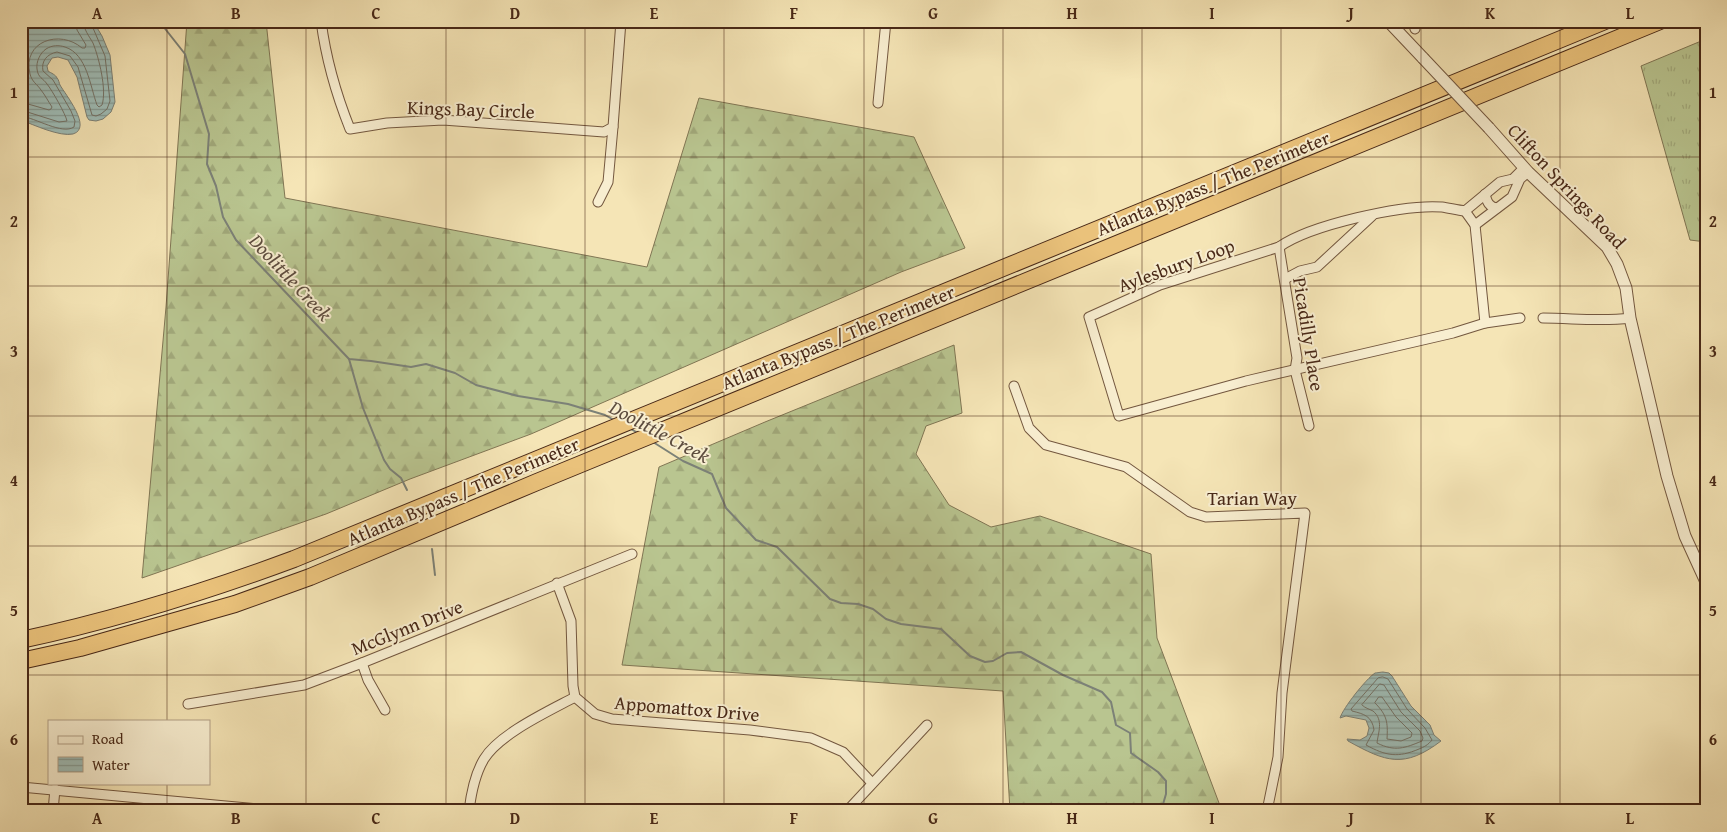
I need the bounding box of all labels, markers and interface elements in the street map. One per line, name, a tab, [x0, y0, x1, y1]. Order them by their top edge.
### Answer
text: A	[92, 1, 103, 25]
text: B	[231, 1, 241, 25]
text: C	[371, 1, 381, 25]
text: D	[510, 1, 520, 25]
text: E	[650, 1, 659, 25]
text: F	[790, 1, 798, 25]
text: G	[928, 1, 938, 25]
text: H	[1066, 1, 1078, 25]
text: I	[1209, 1, 1215, 25]
text: J	[1345, 1, 1354, 25]
text: K	[1485, 1, 1496, 25]
text: L	[1626, 1, 1635, 25]
text: 1	[10, 80, 18, 104]
text: 1	[1709, 80, 1717, 104]
street label: Kings Bay Circle	[407, 93, 535, 125]
street label: Clifton Springs Road	[1501, 117, 1633, 256]
street label: Atlanta Bypass / The Perimeter	[1092, 123, 1334, 243]
text: 2	[10, 209, 18, 233]
text: 2	[1709, 209, 1717, 233]
water label: Doolittle Creek	[242, 226, 340, 328]
street label: Aylesbury Loop	[1114, 231, 1238, 299]
street label: Picadilly Place	[1286, 275, 1332, 393]
street label: Atlanta Bypass / The Perimeter	[717, 277, 959, 397]
text: 3	[10, 339, 18, 363]
text: 3	[1709, 339, 1717, 363]
water label: Doolittle Creek	[604, 392, 716, 470]
street label: Atlanta Bypass / The Perimeter	[343, 429, 583, 553]
text: 4	[10, 468, 18, 492]
text: 4	[1709, 468, 1717, 492]
street label: Tarian Way	[1207, 484, 1297, 512]
street label: McGlynn Drive	[347, 592, 467, 662]
text: 5	[10, 598, 18, 622]
text: 5	[1709, 598, 1717, 622]
street label: Appomattox Drive	[613, 688, 761, 728]
legend	[48, 720, 210, 784]
text: 6	[10, 727, 18, 751]
text: 6	[1709, 727, 1717, 751]
text: Road	[92, 728, 123, 749]
text: Water	[92, 754, 130, 775]
text: A	[92, 806, 103, 830]
text: B	[231, 806, 241, 830]
text: C	[371, 806, 381, 830]
text: D	[510, 806, 520, 830]
text: E	[650, 806, 659, 830]
text: F	[790, 806, 798, 830]
text: G	[928, 806, 938, 830]
text: H	[1066, 806, 1078, 830]
text: I	[1209, 806, 1215, 830]
text: J	[1345, 806, 1354, 830]
text: K	[1485, 806, 1496, 830]
text: L	[1626, 806, 1635, 830]

